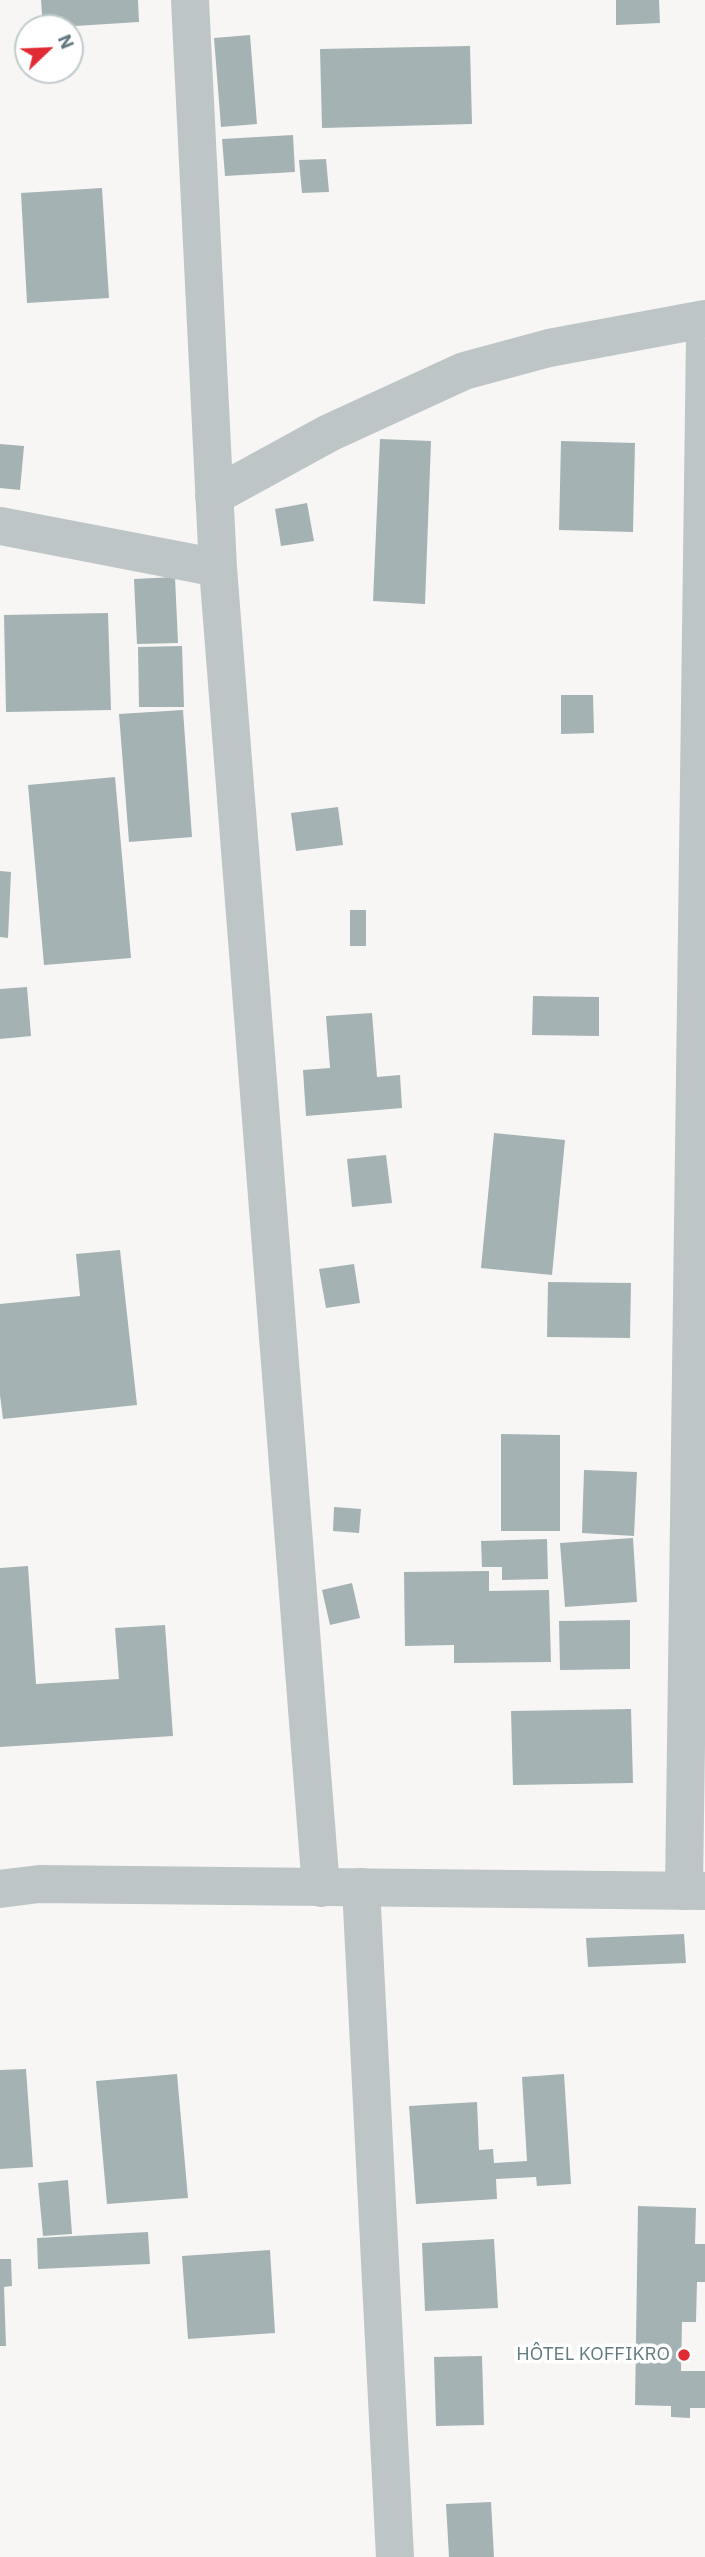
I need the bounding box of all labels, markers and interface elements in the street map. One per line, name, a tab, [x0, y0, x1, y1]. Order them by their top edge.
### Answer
north arrow	[14, 14, 84, 84]
text: N	[53, 31, 80, 53]
place label: HÔTEL KOFFIKRO	[516, 2344, 670, 2366]
marker: HÔTEL KOFFIKRO	[676, 2347, 692, 2363]

